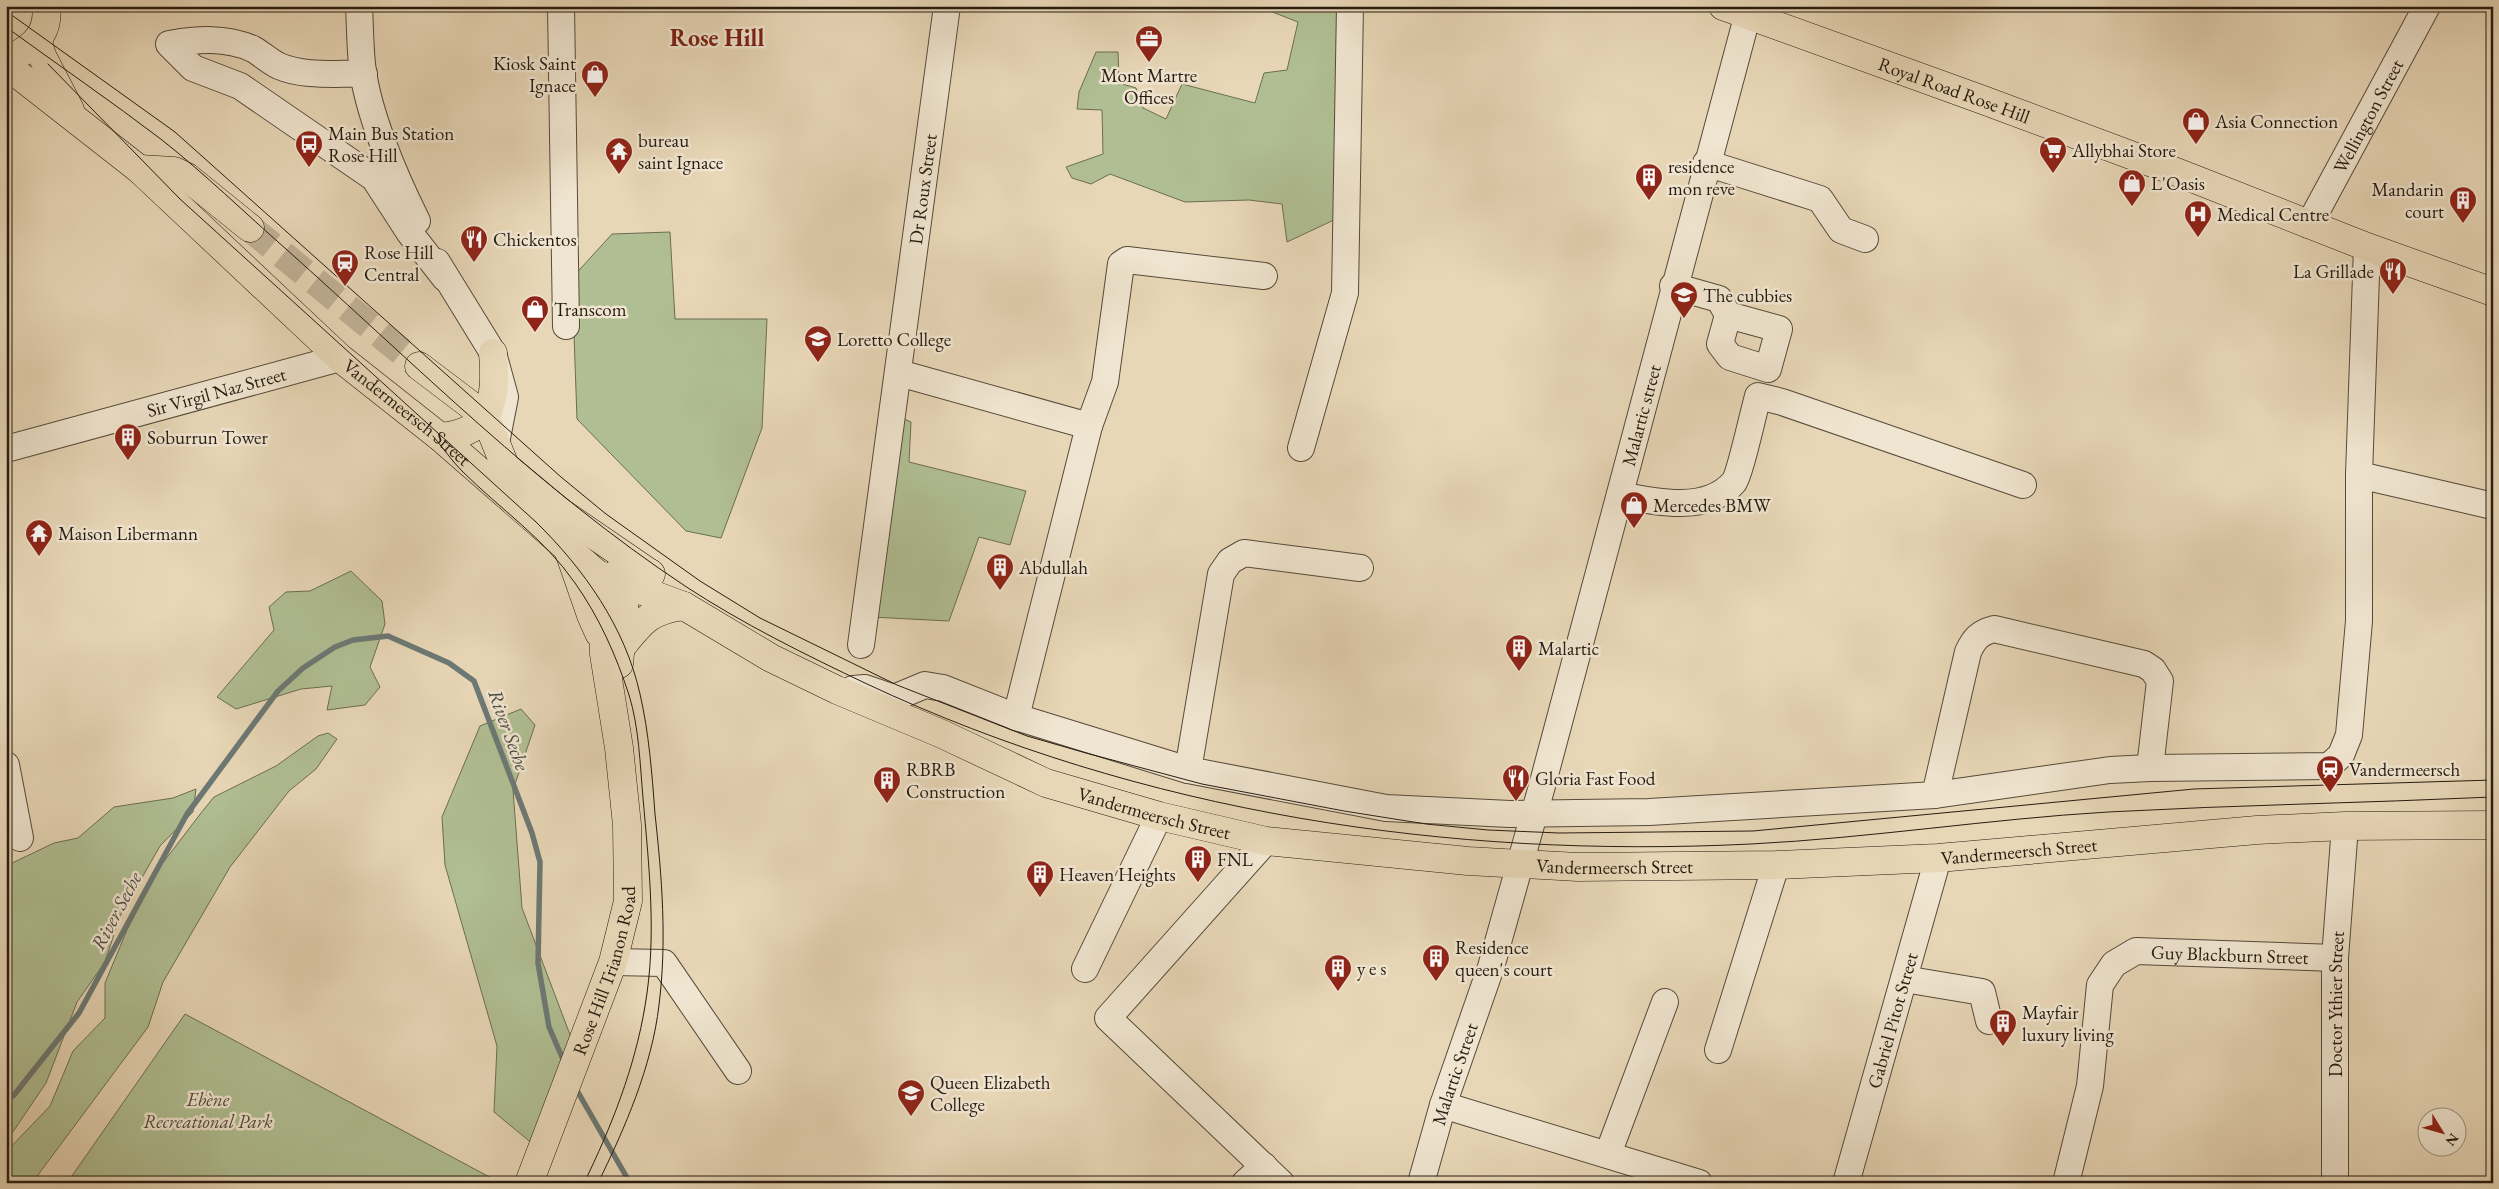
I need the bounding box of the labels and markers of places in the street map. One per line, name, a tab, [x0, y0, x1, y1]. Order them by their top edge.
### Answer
office icon: Mont Martre Offices	[1134, 24, 1164, 63]
place label: Kiosk Saint Ignace	[493, 51, 576, 98]
shop icon: Kiosk Saint Ignace	[580, 59, 610, 98]
place label: Mont Martre Offices	[1101, 63, 1197, 110]
shop icon: Asia Connection	[2181, 106, 2211, 145]
place label: Asia Connection	[2214, 109, 2338, 134]
place label: Main Bus Station Rose Hill	[328, 121, 454, 168]
place label: bureau saint Ignace	[638, 128, 723, 175]
bus stop icon: Main Bus Station Rose Hill	[294, 129, 324, 168]
supermarket icon: Allybhai Store	[2038, 135, 2068, 174]
temple icon: bureau saint Ignace	[604, 136, 634, 175]
place label: Allybhai Store	[2071, 138, 2176, 163]
place label: residence mon reve	[1668, 154, 1735, 201]
building icon: residence mon reve	[1634, 162, 1664, 201]
shop icon: L'Oasis	[2117, 168, 2147, 207]
place label: L'Oasis	[2151, 171, 2205, 196]
place label: Mandarin court	[2371, 177, 2444, 224]
building icon: Mandarin court	[2448, 185, 2478, 224]
hospital icon: Medical Centre	[2183, 199, 2213, 238]
place label: Medical Centre	[2217, 202, 2329, 227]
restaurant icon: Chickentos	[459, 224, 489, 263]
place label: Chickentos	[493, 227, 577, 252]
place label: Rose Hill Central	[364, 240, 434, 287]
station icon: Rose Hill Central	[330, 248, 360, 287]
restaurant icon: La Grillade	[2378, 256, 2408, 295]
place label: La Grillade	[2293, 259, 2374, 284]
school or university icon: The cubbies	[1669, 280, 1699, 319]
place label: The cubbies	[1703, 283, 1792, 308]
shop icon: Transcom	[520, 294, 550, 333]
place label: Transcom	[554, 297, 627, 322]
school or university icon: Loretto College	[803, 324, 833, 363]
place label: Loretto College	[837, 327, 951, 352]
building icon: Soburrun Tower	[113, 422, 143, 461]
place label: Soburrun Tower	[147, 425, 268, 450]
shop icon: Mercedes BMW	[1619, 490, 1649, 529]
place label: Mercedes BMW	[1653, 493, 1771, 518]
temple icon: Maison Libermann	[24, 518, 54, 557]
place label: Maison Libermann	[58, 521, 198, 546]
building icon: Abdullah	[985, 552, 1015, 591]
place label: Abdullah	[1018, 555, 1088, 580]
building icon: Malartic	[1504, 633, 1534, 672]
place label: Malartic	[1538, 636, 1599, 661]
station icon: Vandermeersch	[2315, 754, 2345, 793]
place label: RBRB Construction	[906, 757, 1005, 804]
place label: Vandermeersch	[2349, 757, 2460, 782]
restaurant icon: Gloria Fast Food	[1501, 763, 1531, 802]
building icon: RBRB Construction	[872, 765, 902, 804]
place label: Gloria Fast Food	[1535, 766, 1656, 791]
building icon: FNL	[1183, 844, 1213, 883]
place label: FNL	[1217, 847, 1253, 872]
building icon: Heaven Heights	[1025, 859, 1055, 898]
place label: Heaven Heights	[1059, 862, 1176, 887]
place label: Residence queen's court	[1455, 935, 1552, 982]
building icon: Residence queen's court	[1421, 943, 1451, 982]
building icon: y e s	[1323, 953, 1353, 992]
place label: y e s	[1357, 956, 1386, 981]
place label: Mayfair luxury living	[2022, 1000, 2114, 1047]
building icon: Mayfair luxury living	[1988, 1008, 2018, 1047]
place label: Queen Elizabeth College	[930, 1070, 1051, 1117]
school or university icon: Queen Elizabeth College	[896, 1078, 926, 1117]

